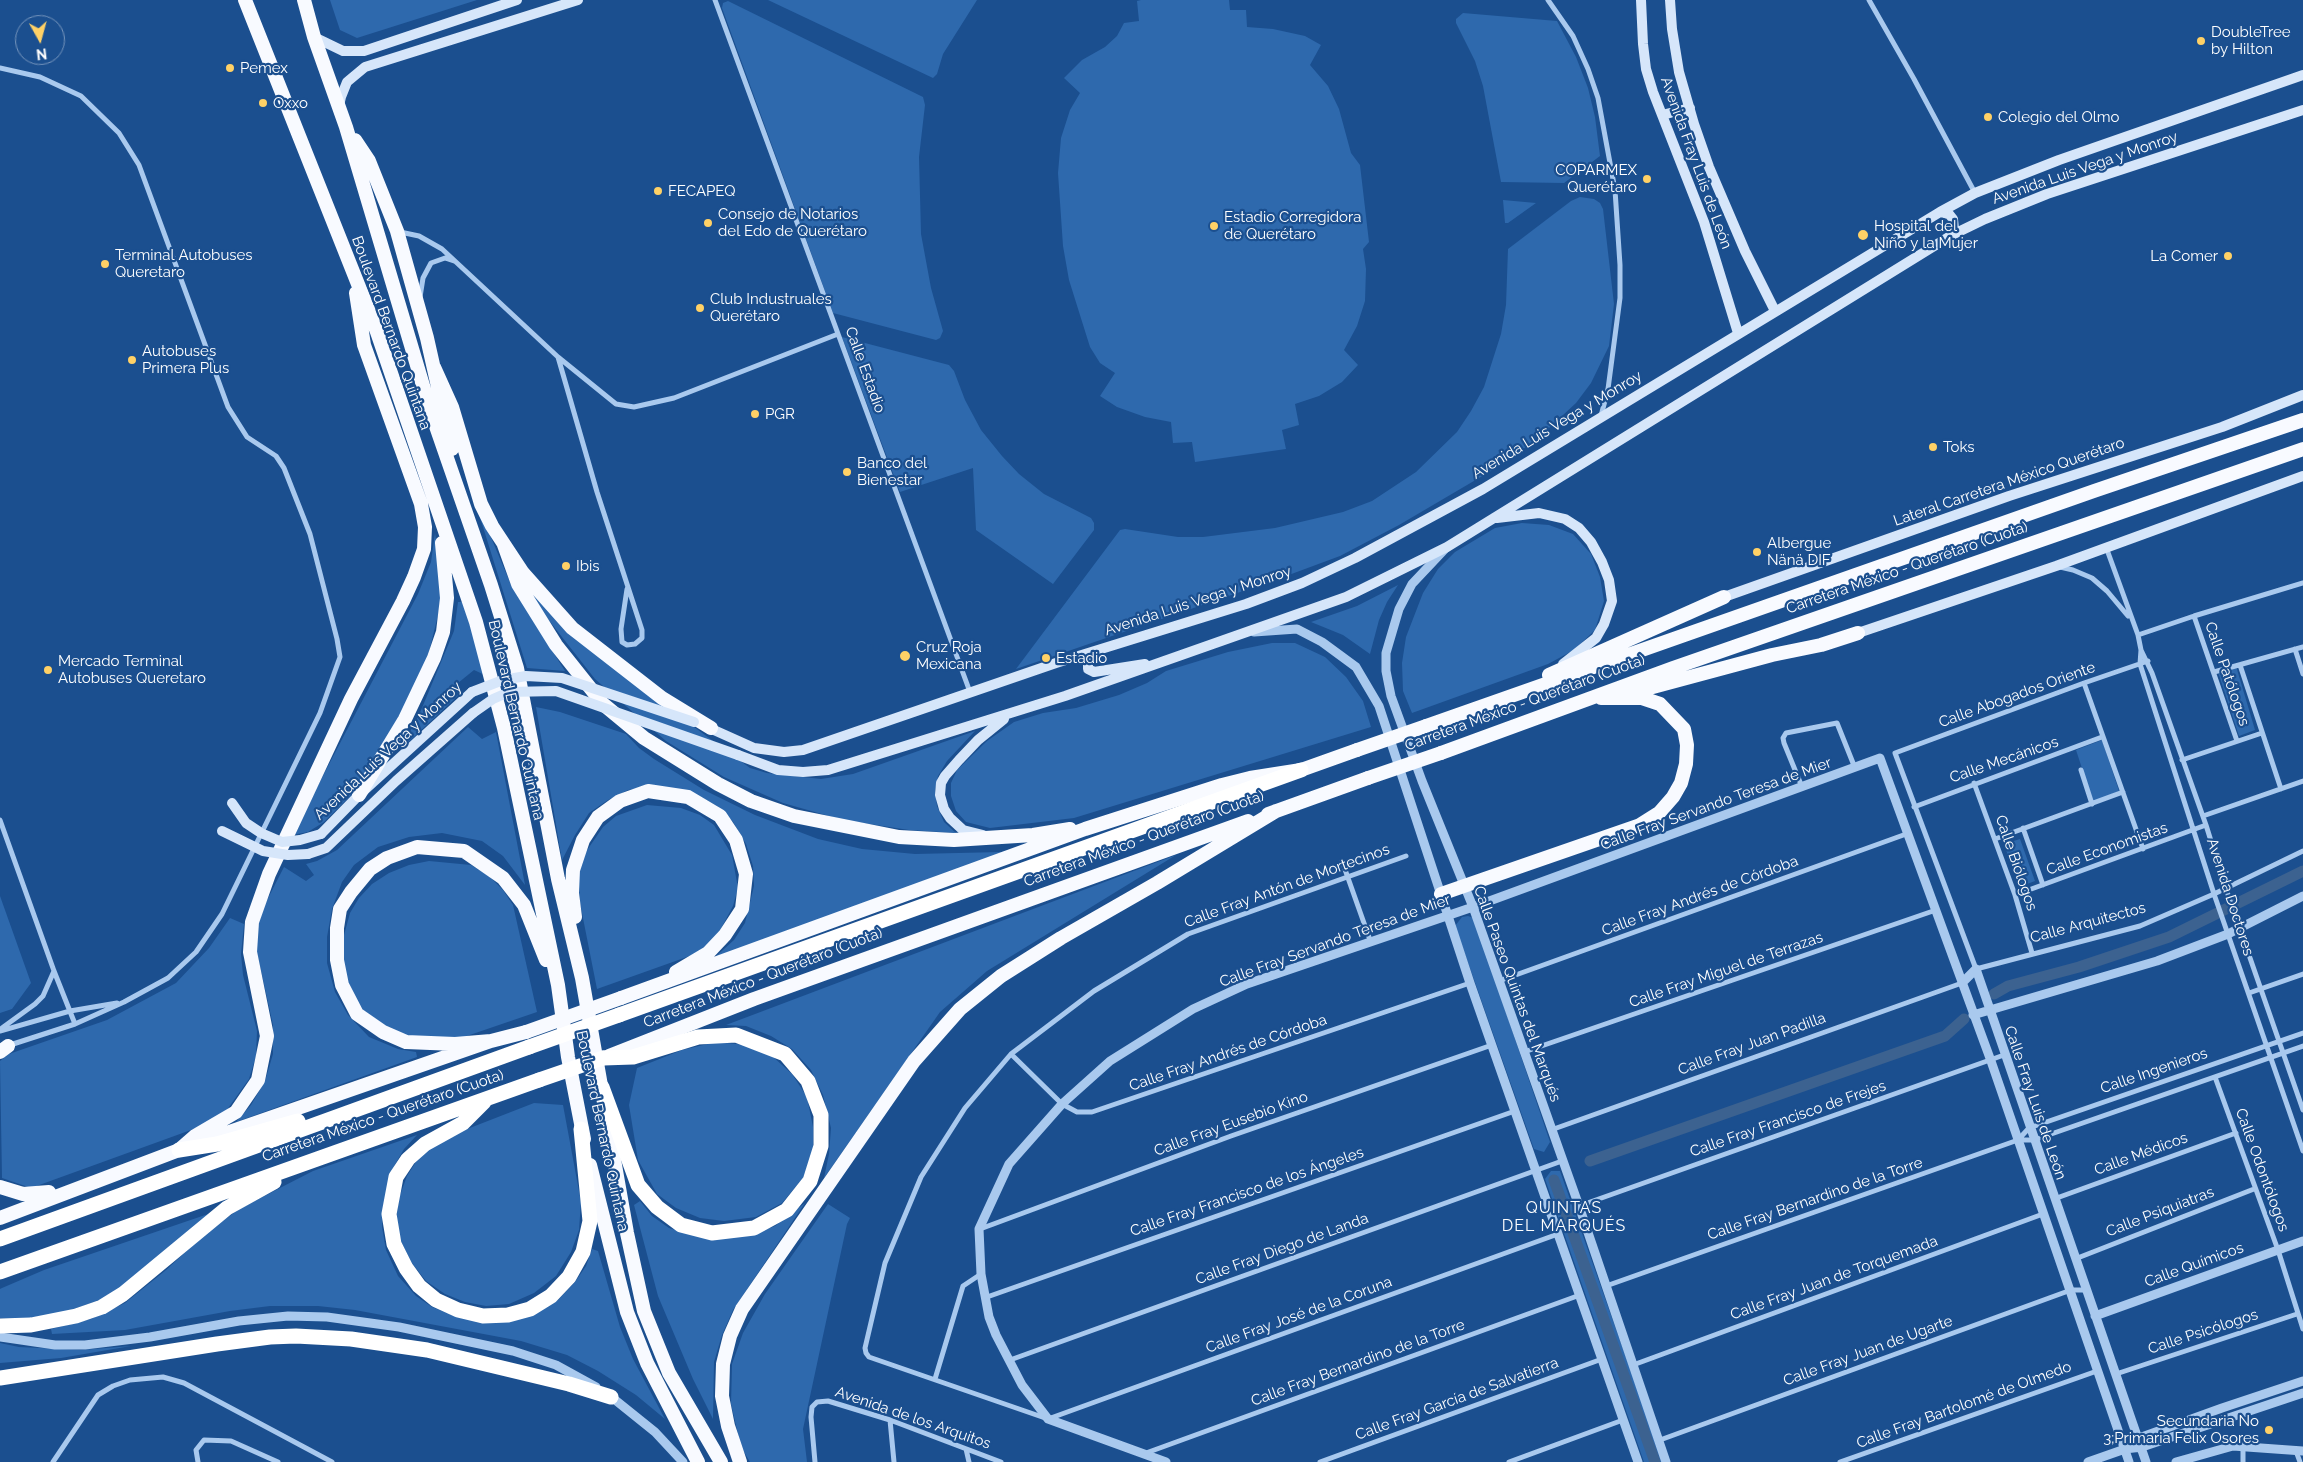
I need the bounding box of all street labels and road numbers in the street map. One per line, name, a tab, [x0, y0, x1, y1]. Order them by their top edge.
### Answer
street label: Avenida Fray Luis de León	[1656, 74, 1736, 252]
street label: Avenida Luis Vega y Monroy	[1990, 128, 2180, 208]
street label: Boulevard Bernardo Quintana	[347, 234, 435, 432]
street label: Calle Estadio	[841, 324, 889, 416]
street label: Avenida Luis Vega y Monroy	[1469, 367, 1645, 483]
street label: Lateral Carretera México Querétaro	[1891, 434, 2127, 530]
street label: Carretera México - Querétaro (Cuota)	[1784, 518, 2030, 618]
street label: Avenida Luis Vega y Monroy	[1102, 562, 1294, 640]
street label: Boulevard Bernardo Quintana	[484, 618, 548, 822]
street label: Calle Patólogos	[2201, 620, 2253, 728]
street label: Carretera México - Querétaro (Cuota)	[1402, 651, 1648, 755]
street label: Calle Abogados Oriente	[1936, 658, 2098, 732]
street label: Avenida Luis Vega y Monroy	[310, 678, 466, 824]
street label: Calle Mecánicos	[1947, 733, 2061, 787]
street label: Calle Fray Servando Teresa de Mier	[1598, 754, 1834, 854]
street label: Carretera México - Querétaro (Cuota)	[1021, 787, 1267, 891]
street label: Calle Biólogos	[1991, 813, 2041, 913]
street label: Calle Economistas	[2044, 819, 2170, 879]
street label: Avenida Doctores	[2203, 836, 2257, 958]
street label: Calle Fray Antón de Mortecinos	[1182, 840, 1392, 932]
street label: Calle Fray Andrés de Córdoba	[1599, 852, 1801, 940]
street label: Calle Paseo Quintas del Marqués	[1469, 884, 1565, 1104]
street label: Calle Fray Servando Teresa de Mier	[1217, 891, 1453, 991]
street label: Calle Arquitectos	[2028, 899, 2148, 947]
street label: Carretera México - Querétaro (Cuota)	[641, 924, 885, 1032]
street label: Calle Fray Miguel de Terrazas	[1627, 928, 1825, 1012]
street label: Calle Fray Juan Padilla	[1676, 1009, 1828, 1079]
street label: Calle Fray Andrés de Córdoba	[1127, 1011, 1329, 1095]
street label: Calle Fray Luis de León	[2000, 1024, 2070, 1182]
street label: Boulevard Bernardo Quintana	[572, 1029, 632, 1233]
street label: Calle Ingenieros	[2098, 1044, 2210, 1098]
street label: Carretera México - Querétaro (Cuota)	[260, 1066, 506, 1166]
street label: Calle Fray Francisco de Frejes	[1688, 1077, 1888, 1161]
street label: Calle Fray Eusebio Kino	[1152, 1088, 1310, 1160]
street label: Calle Odontólogos	[2231, 1106, 2293, 1234]
street label: Calle Médicos	[2092, 1129, 2190, 1179]
street label: Calle Fray Francisco de los Ángeles	[1128, 1143, 1366, 1241]
street label: Calle Fray Bernardino de la Torre	[1705, 1154, 1925, 1244]
street label: Calle Psiquiatras	[2103, 1183, 2217, 1241]
street label: Calle Fray Diego de Landa	[1193, 1209, 1371, 1289]
street label: Calle Fray Juan de Torquemada	[1728, 1232, 1940, 1324]
street label: Calle Químicos	[2142, 1239, 2246, 1291]
street label: Calle Fray José de la Coruna	[1203, 1273, 1395, 1357]
street label: Calle Psicólogos	[2146, 1306, 2260, 1358]
street label: Calle Fray Juan de Ugarte	[1781, 1312, 1955, 1390]
street label: Calle Fray Bernardino de la Torre	[1249, 1316, 1467, 1410]
street label: Calle Fray García de Salvatierra	[1353, 1354, 1561, 1444]
street label: Calle Fray Bartolomé de Olmedo	[1854, 1358, 2074, 1452]
street label: Avenida de los Arquitos	[833, 1383, 993, 1453]

